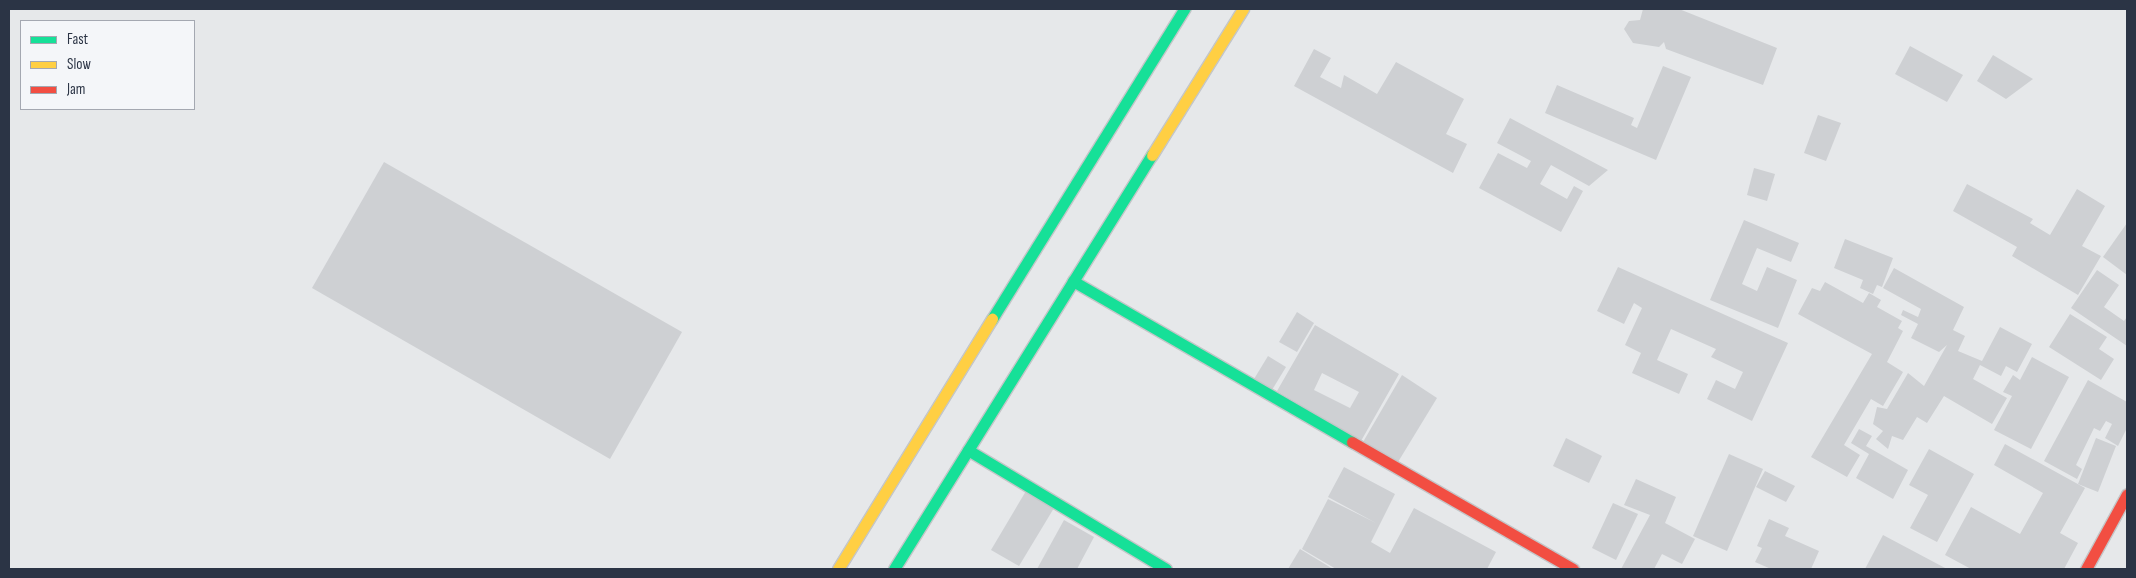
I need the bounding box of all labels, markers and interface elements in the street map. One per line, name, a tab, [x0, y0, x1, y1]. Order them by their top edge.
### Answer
legend	[20, 20, 195, 110]
text: Fast	[67, 30, 88, 49]
text: Slow	[67, 55, 91, 74]
text: Jam	[67, 80, 85, 99]

